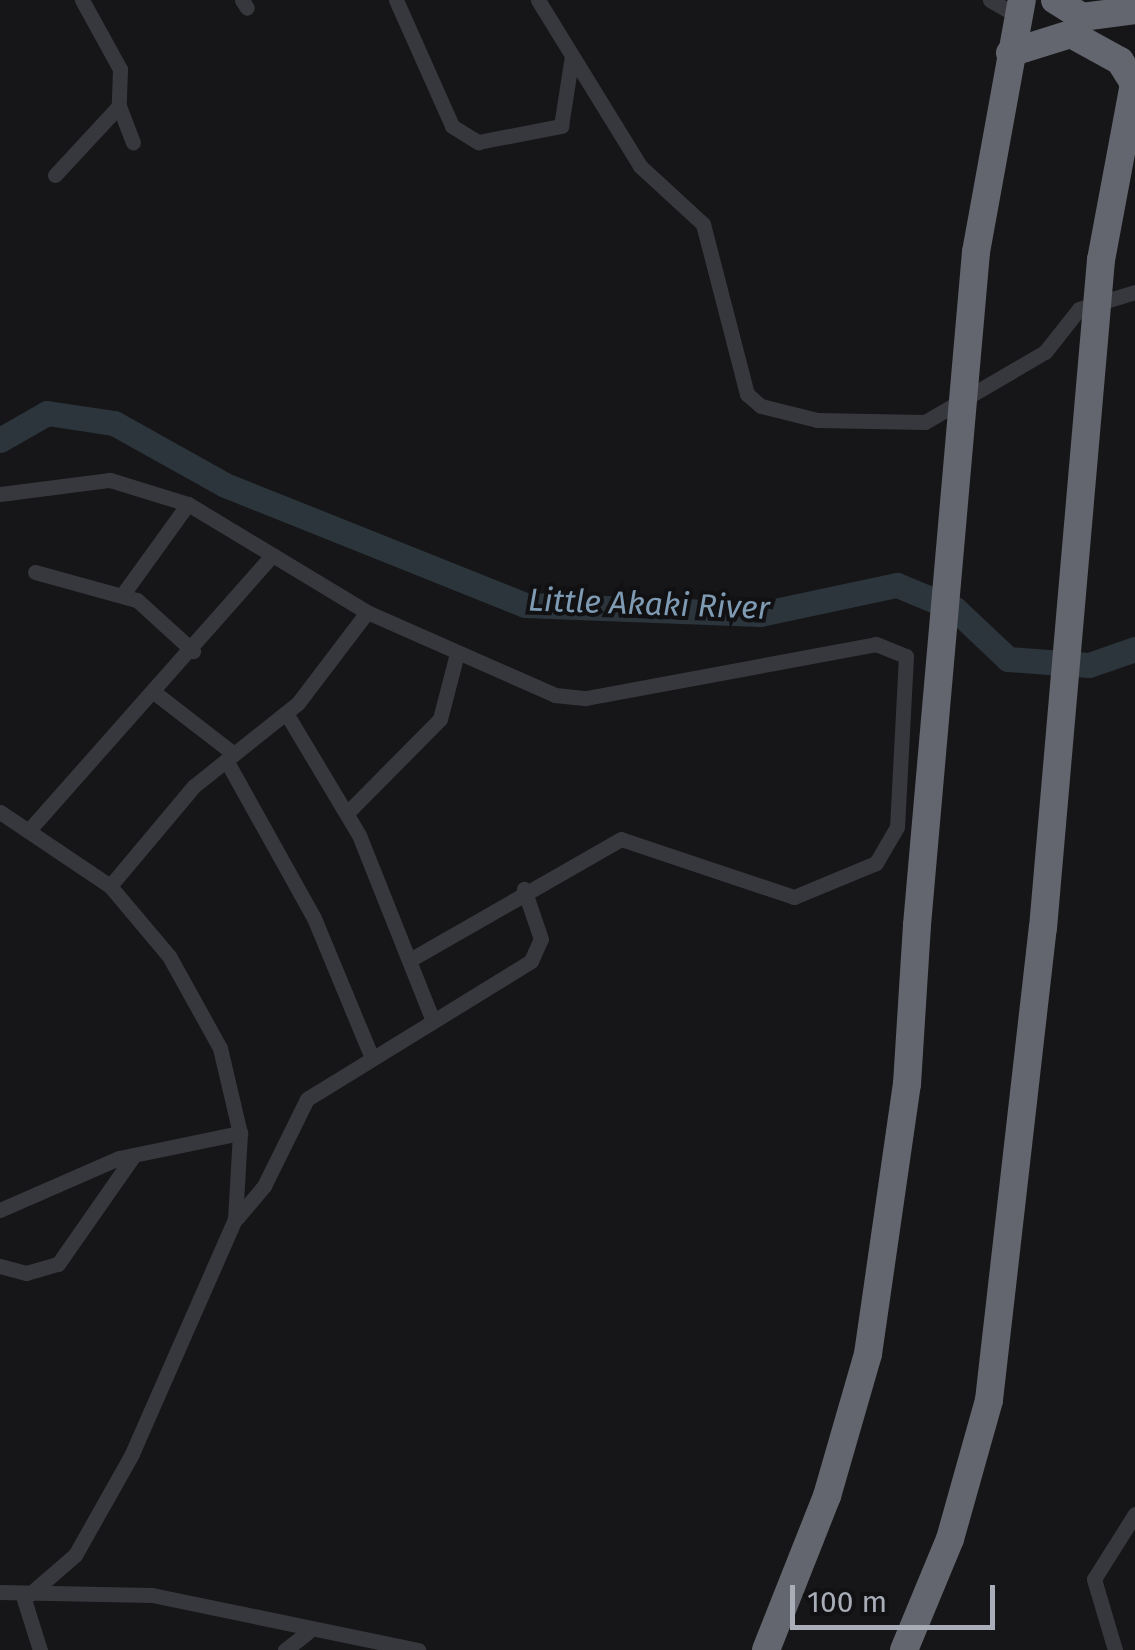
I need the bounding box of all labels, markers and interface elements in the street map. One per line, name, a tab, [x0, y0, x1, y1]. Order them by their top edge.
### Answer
water label: Little Akaki River	[528, 581, 770, 627]
scale bar	[795, 1565, 1000, 1627]
text: 100 m	[807, 1584, 887, 1620]

